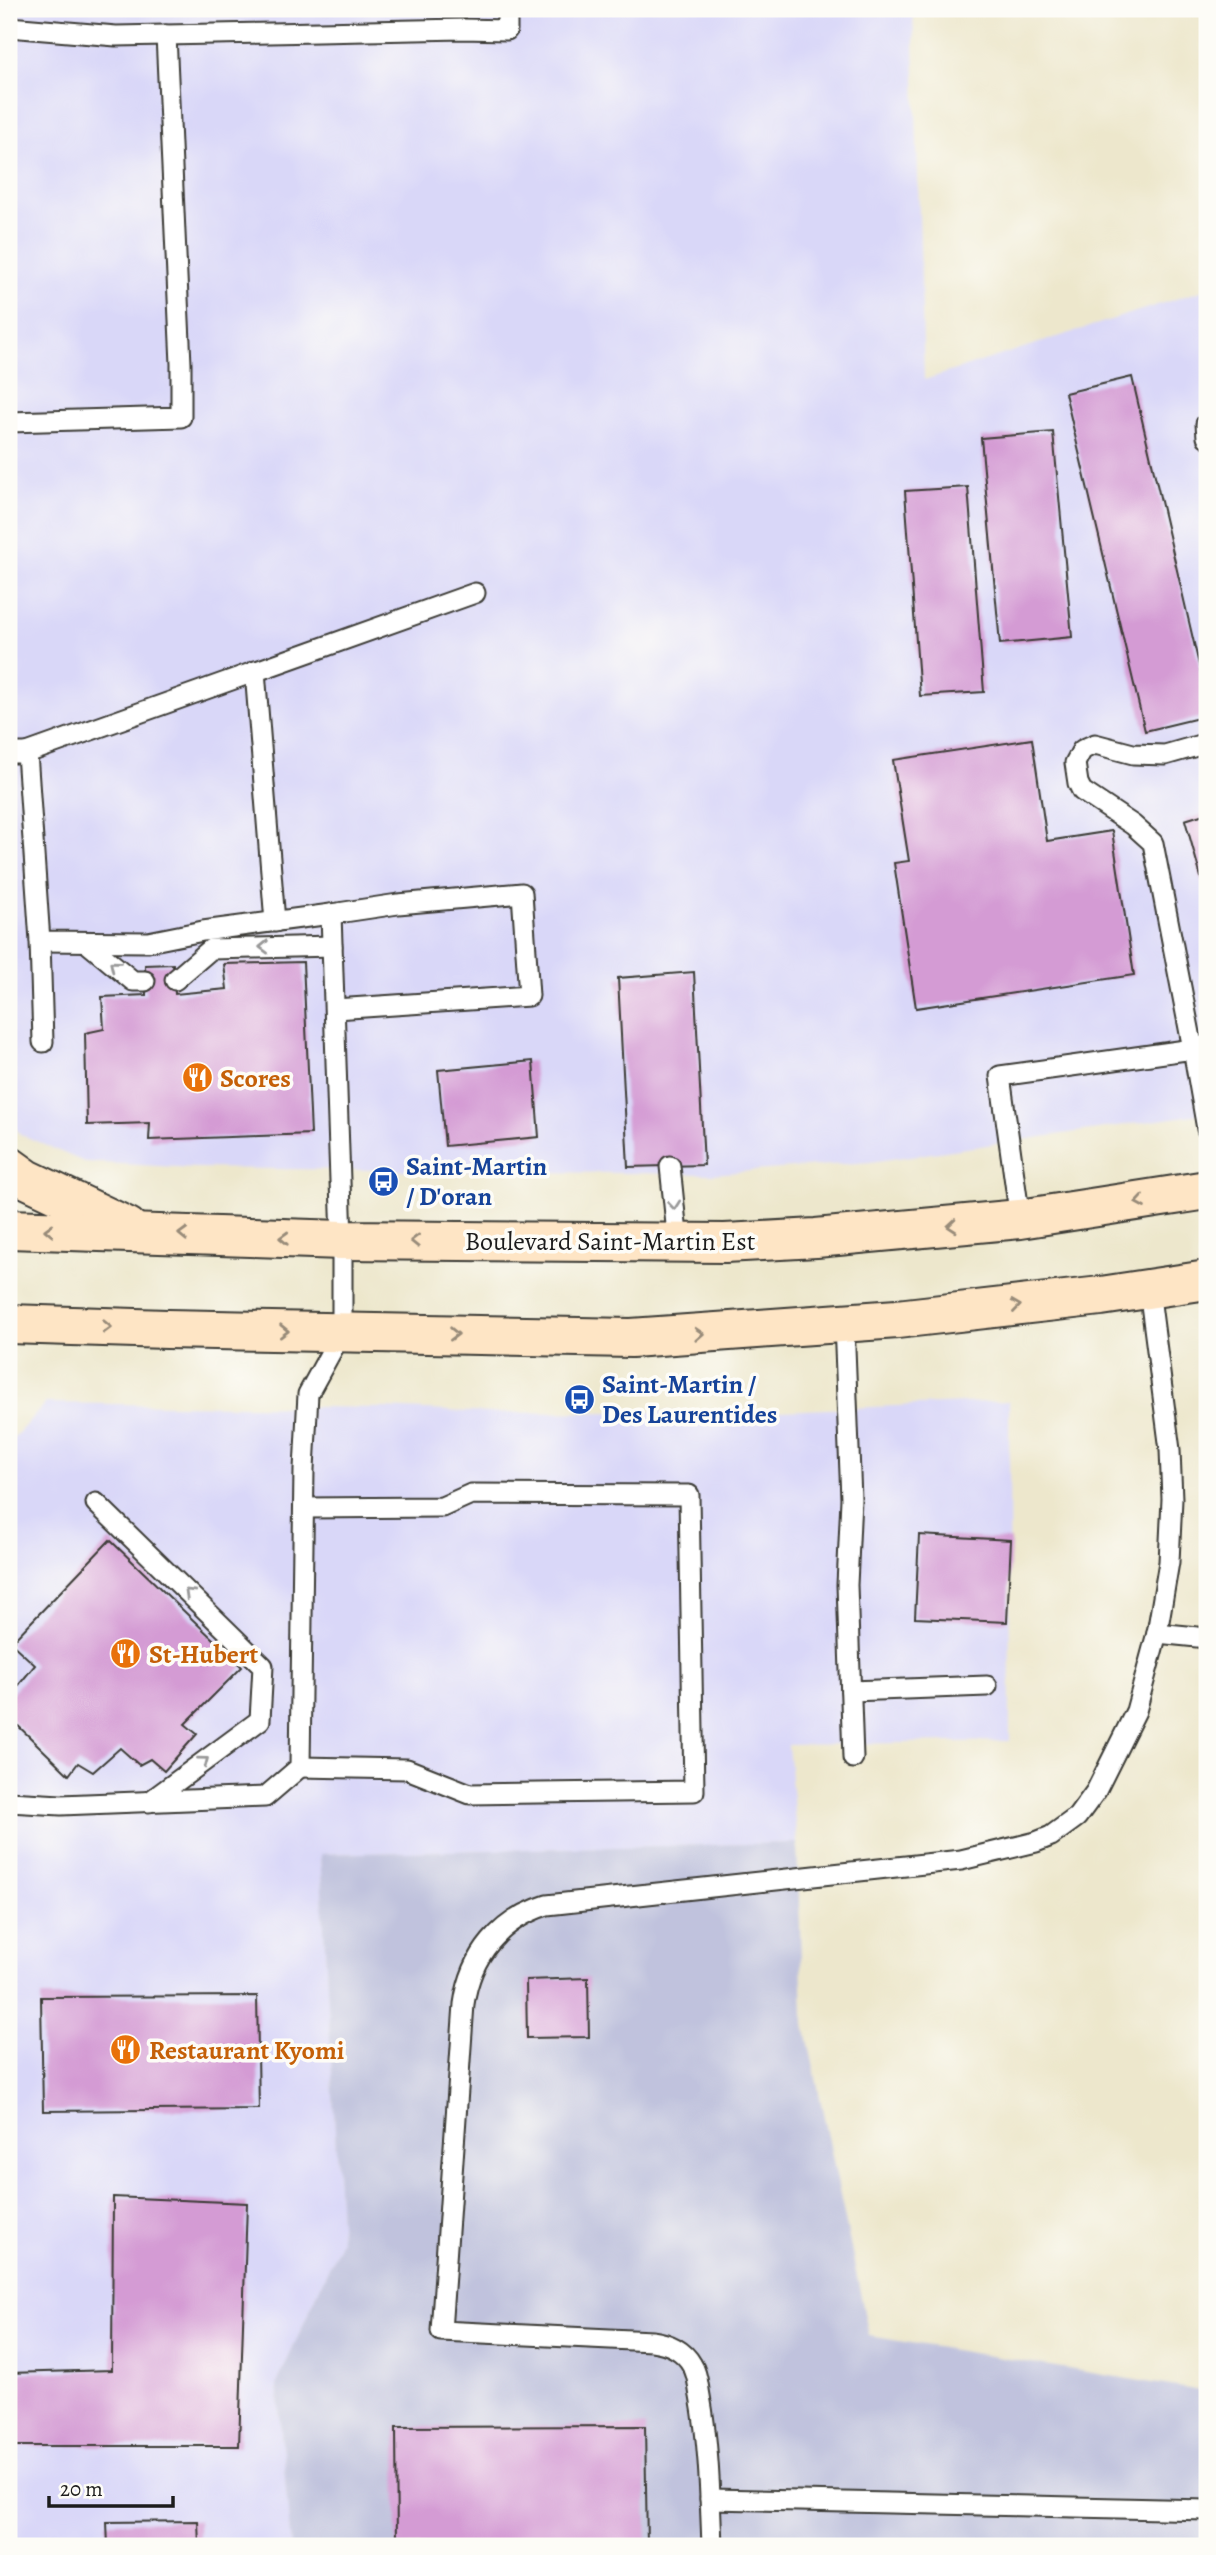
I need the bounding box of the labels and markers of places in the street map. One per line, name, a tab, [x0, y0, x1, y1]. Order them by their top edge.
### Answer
restaurant icon: Scores	[180, 1061, 214, 1095]
place label: Scores	[220, 1061, 291, 1096]
place label: Saint-Martin / D'oran	[406, 1149, 548, 1214]
bus stop icon: Saint-Martin / D'oran	[366, 1164, 400, 1198]
place label: Saint-Martin / Des Laurentides	[602, 1367, 777, 1432]
bus stop icon: Saint-Martin / Des Laurentides	[562, 1382, 596, 1416]
restaurant icon: St-Hubert	[109, 1637, 143, 1671]
place label: St-Hubert	[149, 1637, 259, 1672]
restaurant icon: Restaurant Kyomi	[109, 2033, 143, 2067]
place label: Restaurant Kyomi	[149, 2033, 344, 2068]

